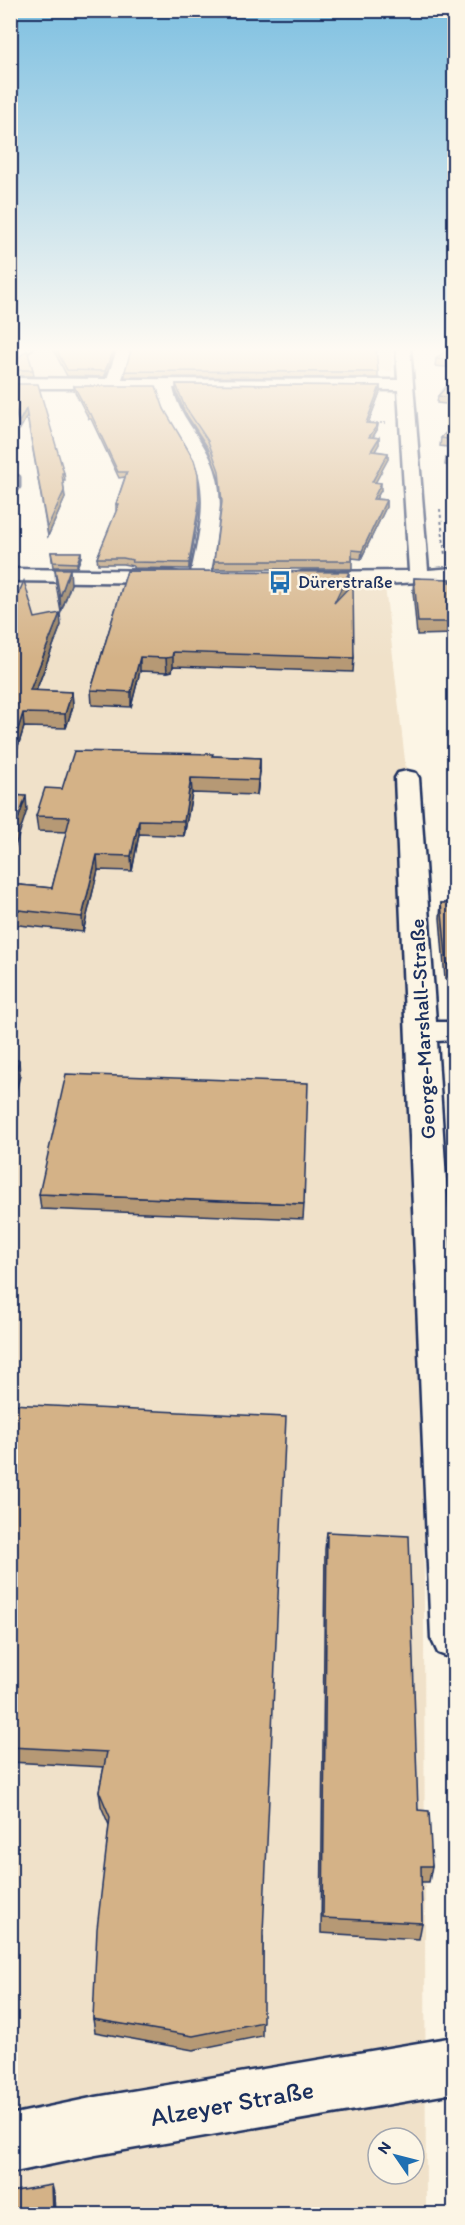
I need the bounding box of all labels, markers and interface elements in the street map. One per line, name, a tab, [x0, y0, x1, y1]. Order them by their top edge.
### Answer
bus stop icon: Dürerstraße	[267, 569, 293, 595]
place label: Dürerstraße	[298, 571, 393, 593]
street label: George-Marshall-Straße	[404, 918, 440, 1140]
street label: Alzeyer Straße	[148, 2073, 316, 2133]
north arrow	[366, 2126, 426, 2186]
text: N	[373, 2138, 395, 2158]

